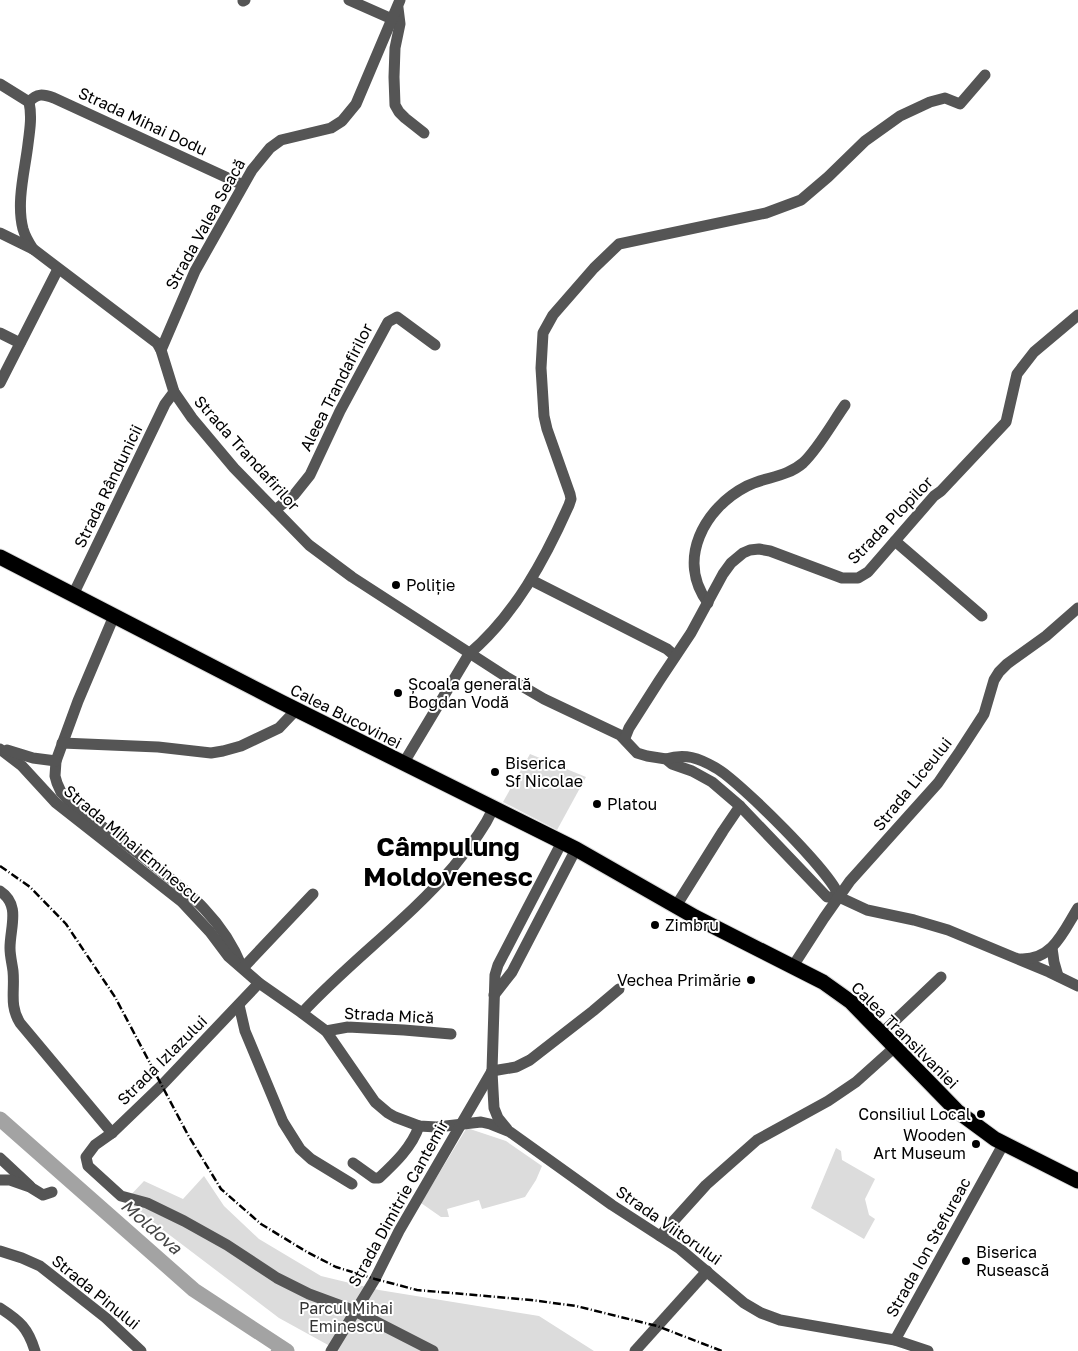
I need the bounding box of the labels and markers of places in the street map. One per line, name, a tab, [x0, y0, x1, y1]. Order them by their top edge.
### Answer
place label: Poliție	[406, 575, 455, 595]
marker: Poliție	[390, 579, 402, 591]
place label: Școala generală Bogdan Vodă	[408, 674, 531, 712]
marker: Școala generală Bogdan Vodă	[392, 687, 404, 699]
place label: Biserica Sf Nicolae	[505, 753, 583, 791]
marker: Biserica Sf Nicolae	[489, 766, 501, 778]
place label: Platou	[607, 794, 657, 814]
marker: Platou	[591, 798, 603, 810]
place label: Zimbru	[665, 915, 719, 935]
marker: Zimbru	[649, 919, 661, 931]
place label: Vechea Primărie	[617, 970, 741, 990]
marker: Vechea Primărie	[745, 974, 757, 986]
place label: Consiliul Local	[858, 1104, 971, 1124]
marker: Consiliul Local	[975, 1108, 987, 1120]
place label: Wooden Art Museum	[873, 1125, 966, 1163]
marker: Wooden Art Museum	[970, 1138, 982, 1150]
place label: Biserica Rusească	[976, 1242, 1049, 1280]
marker: Biserica Rusească	[960, 1255, 972, 1267]

